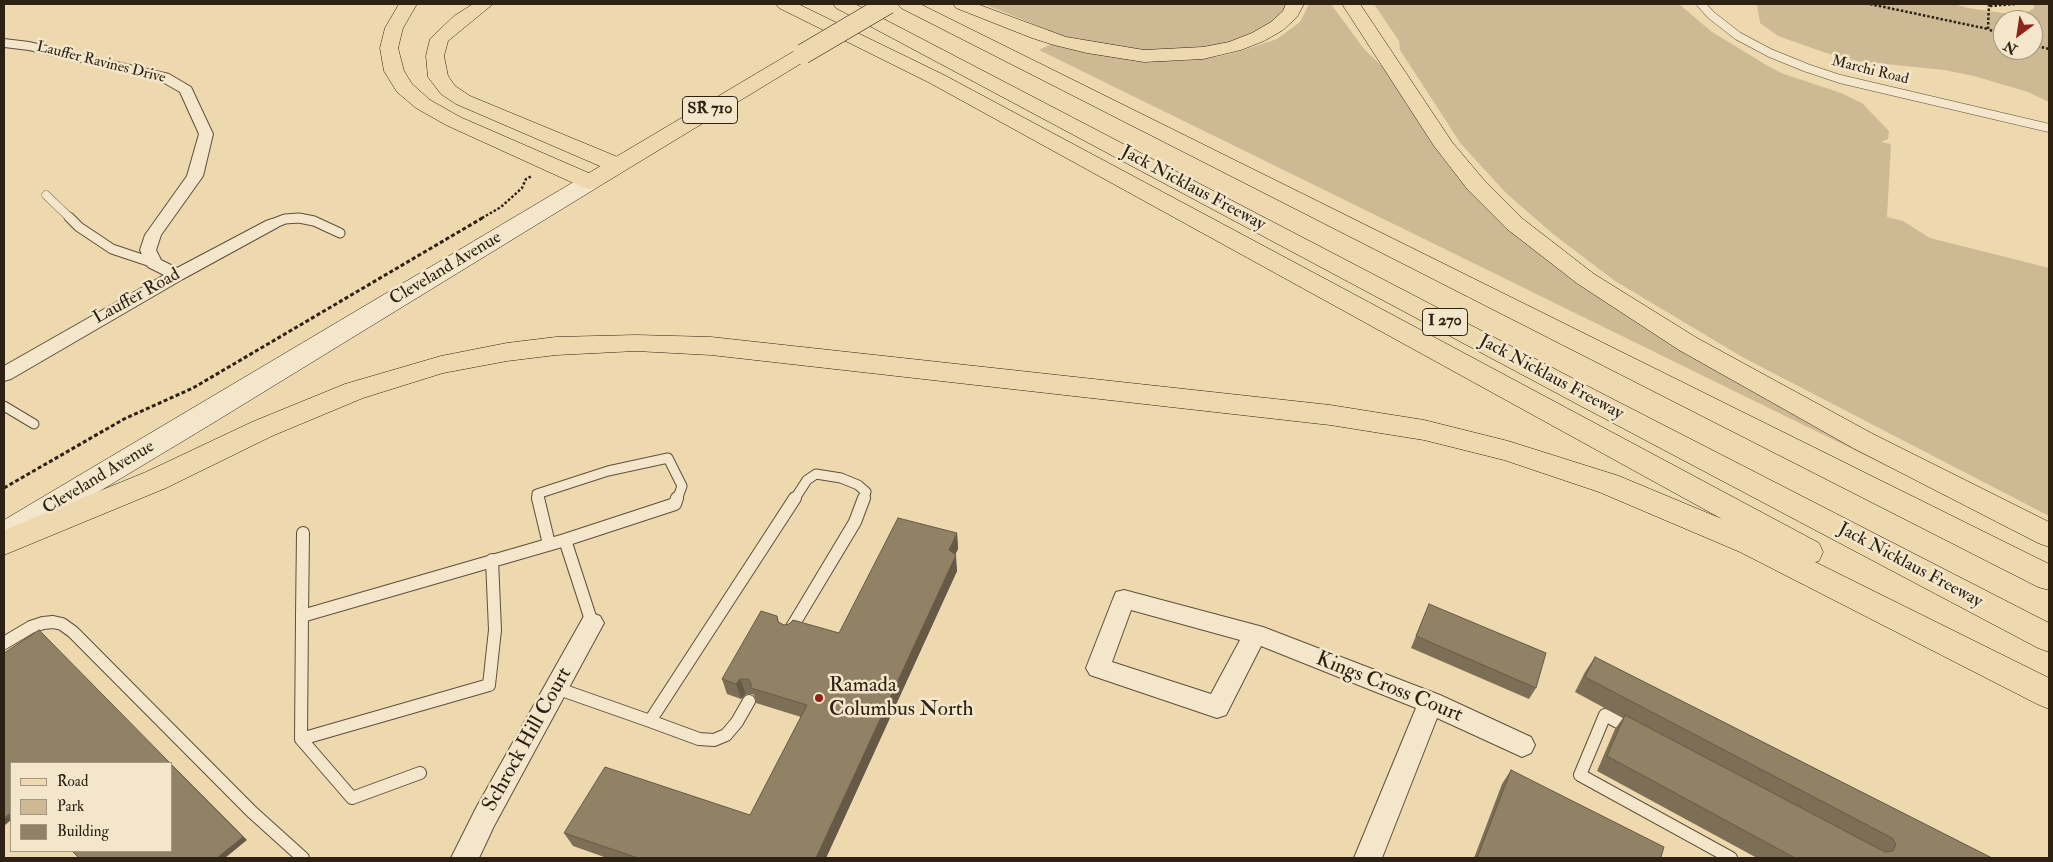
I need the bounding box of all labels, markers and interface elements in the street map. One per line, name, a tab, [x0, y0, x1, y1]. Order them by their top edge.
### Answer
north arrow	[1993, 10, 2043, 60]
text: N	[2001, 37, 2020, 58]
street label: Lauffer Ravines Drive	[35, 38, 167, 88]
street label: Marchi Road	[1830, 53, 1910, 89]
road number: SR 710	[682, 96, 738, 124]
street label: Jack Nicklaus Freeway	[1117, 142, 1269, 236]
street label: Cleveland Avenue	[386, 227, 506, 311]
street label: Lauffer Road	[90, 264, 184, 330]
road number: I 270	[1422, 308, 1468, 336]
street label: Jack Nicklaus Freeway	[1475, 331, 1627, 425]
street label: Cleveland Avenue	[39, 436, 159, 520]
street label: Jack Nicklaus Freeway	[1834, 519, 1986, 613]
street label: Kings Cross Court	[1312, 647, 1466, 729]
street label: Schrock Hill Court	[478, 664, 578, 816]
place label: Ramada Columbus North	[829, 673, 974, 723]
marker: Ramada Columbus North	[813, 692, 825, 704]
legend	[10, 762, 172, 852]
text: Road	[57, 772, 88, 791]
text: Park	[57, 797, 84, 816]
text: Building	[57, 822, 109, 841]

